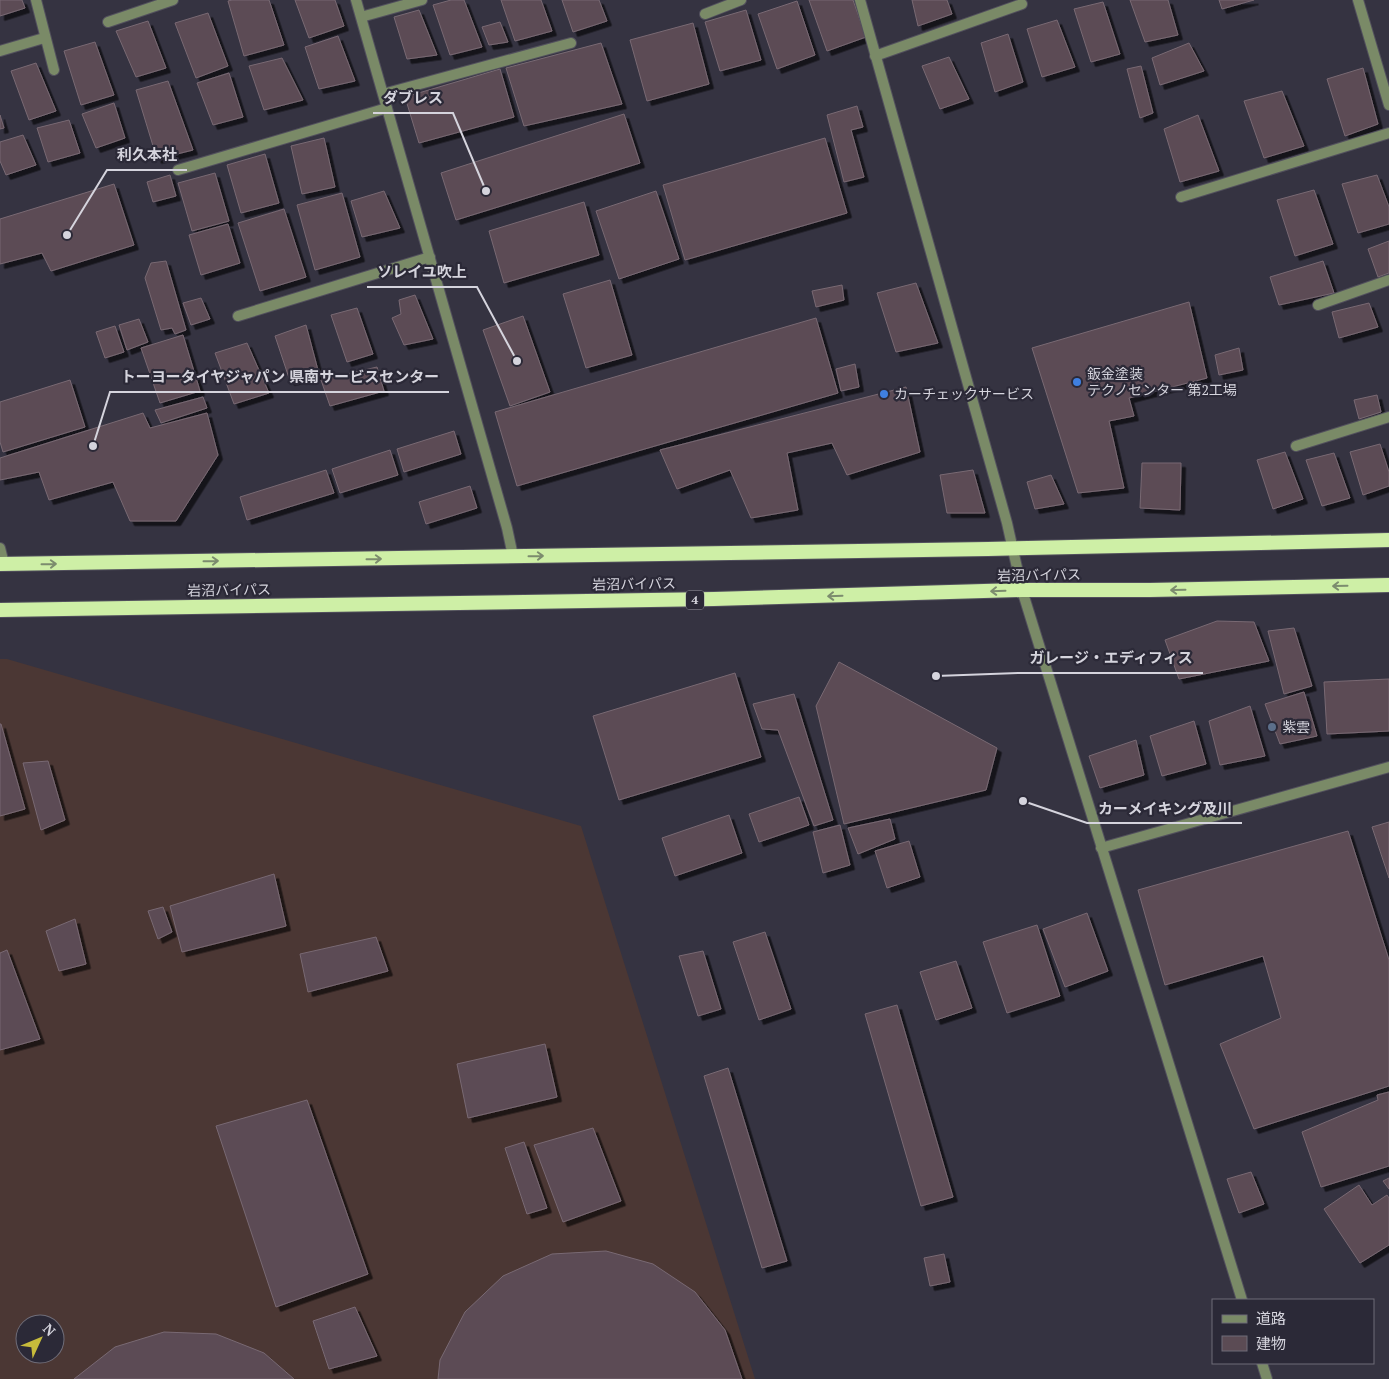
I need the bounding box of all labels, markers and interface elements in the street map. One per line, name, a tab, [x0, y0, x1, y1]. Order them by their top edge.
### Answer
callout: ダブレス	[373, 83, 453, 113]
text: ダブレス	[383, 87, 443, 107]
callout: 利久本社	[107, 140, 187, 170]
text: 利久本社	[117, 144, 177, 164]
callout: ソレイユ吹上	[367, 257, 477, 287]
text: ソレイユ吹上	[377, 261, 467, 281]
callout: トーヨータイヤジャパン 県南サービスセンター	[110, 362, 449, 392]
place label: 鈑金塗装 テクノセンター 第2工場	[1087, 364, 1237, 399]
text: トーヨータイヤジャパン 県南サービスセンター	[121, 366, 439, 386]
marker: 鈑金塗装 テクノセンター 第2工場	[1071, 376, 1083, 388]
place label: カーチェックサービス	[894, 384, 1034, 403]
marker: カーチェックサービス	[878, 388, 890, 400]
one-way arrow	[528, 551, 544, 561]
one-way arrow	[365, 554, 381, 563]
one-way arrow	[202, 556, 219, 566]
one-way arrow	[40, 559, 56, 569]
street label: 岩沼バイパス	[997, 564, 1081, 585]
street label: 岩沼バイパス	[592, 573, 676, 594]
street label: 岩沼バイパス	[187, 579, 271, 600]
one-way arrow	[1333, 582, 1349, 591]
one-way arrow	[1170, 585, 1186, 594]
one-way arrow	[990, 587, 1006, 596]
road number: 4	[686, 590, 704, 610]
one-way arrow	[828, 591, 844, 601]
callout: ガレージ・エディフィス	[1018, 643, 1203, 673]
text: ガレージ・エディフィス	[1029, 647, 1193, 667]
place label: 紫雲	[1282, 717, 1310, 736]
marker: 紫雲	[1266, 721, 1278, 733]
callout: カーメイキング及川	[1087, 793, 1242, 823]
text: カーメイキング及川	[1098, 798, 1232, 818]
legend	[1212, 1299, 1374, 1364]
text: 道路	[1256, 1308, 1286, 1328]
north arrow	[15, 1314, 65, 1364]
text: N	[39, 1319, 60, 1340]
text: 建物	[1256, 1333, 1286, 1353]

